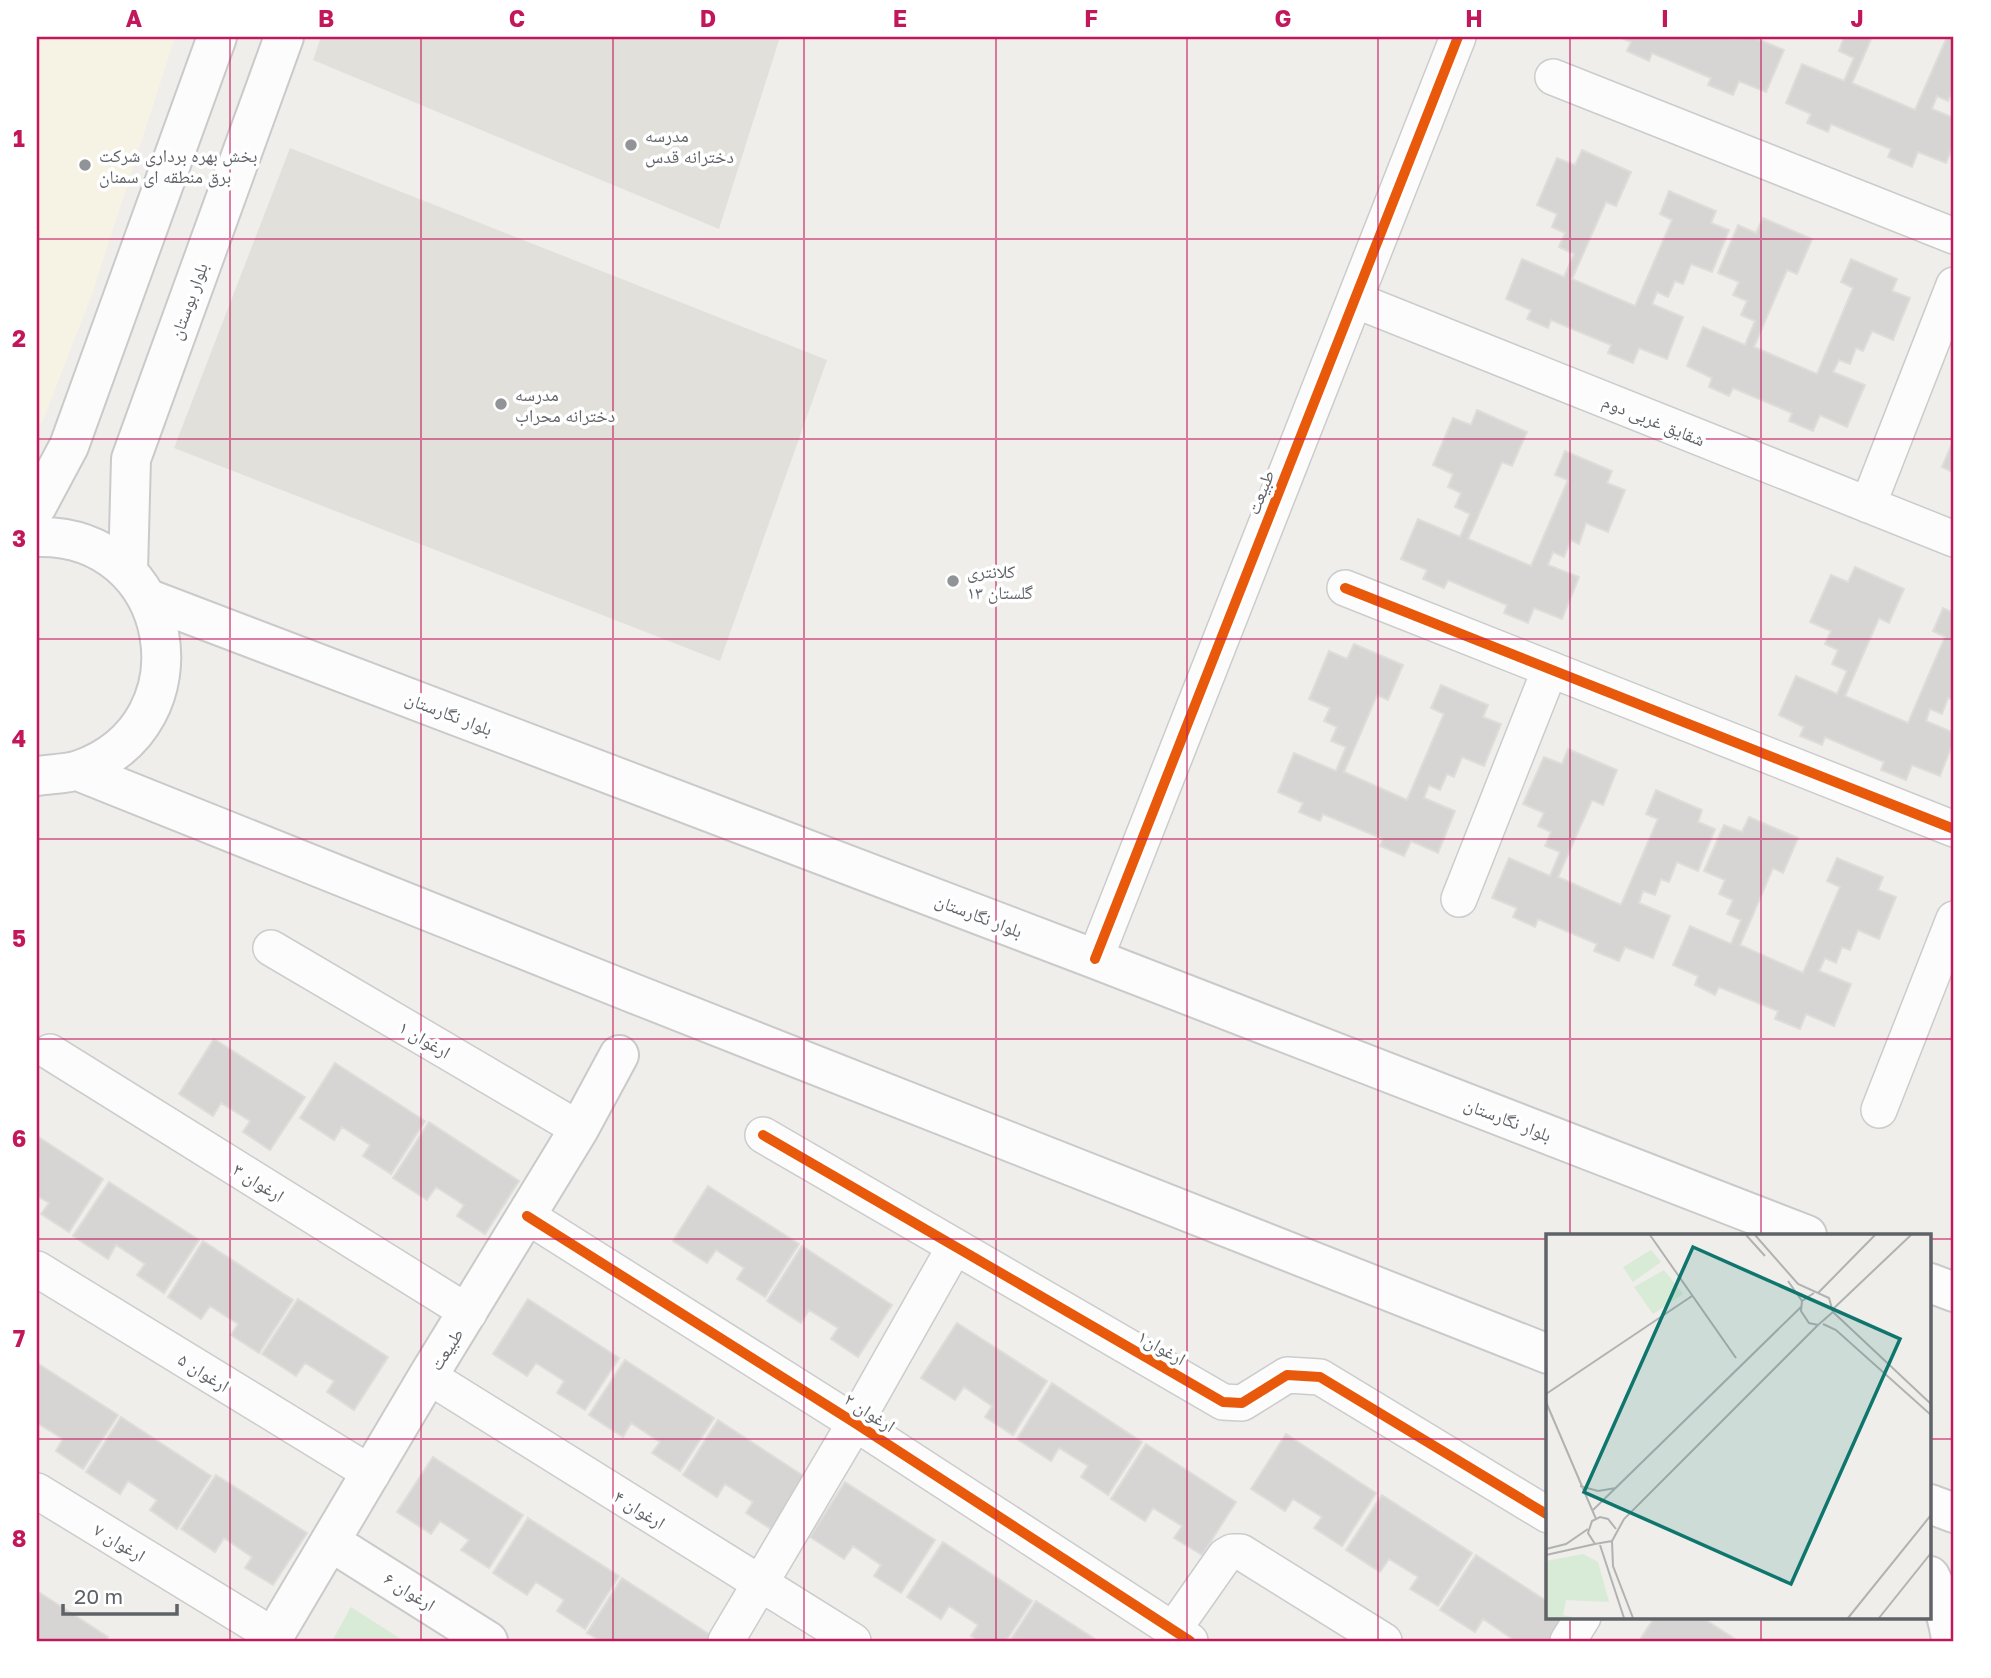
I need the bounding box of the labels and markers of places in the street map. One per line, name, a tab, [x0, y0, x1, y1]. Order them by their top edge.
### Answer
place label: مدرسه دخترانه قدس	[645, 124, 734, 168]
marker: مدرسه دخترانه قدس	[623, 137, 639, 153]
place label: بخش بهره برداری شرکت برق منطقه ای سمنان	[99, 144, 258, 188]
marker: بخش بهره برداری شرکت برق منطقه ای سمنان	[77, 157, 93, 173]
place label: مدرسه دخترانه محراب	[515, 383, 615, 427]
marker: مدرسه دخترانه محراب	[493, 396, 509, 412]
place label: کلانتری ۱۳ گلستان	[967, 560, 1034, 604]
marker: کلانتری ۱۳ گلستان	[945, 573, 961, 589]

